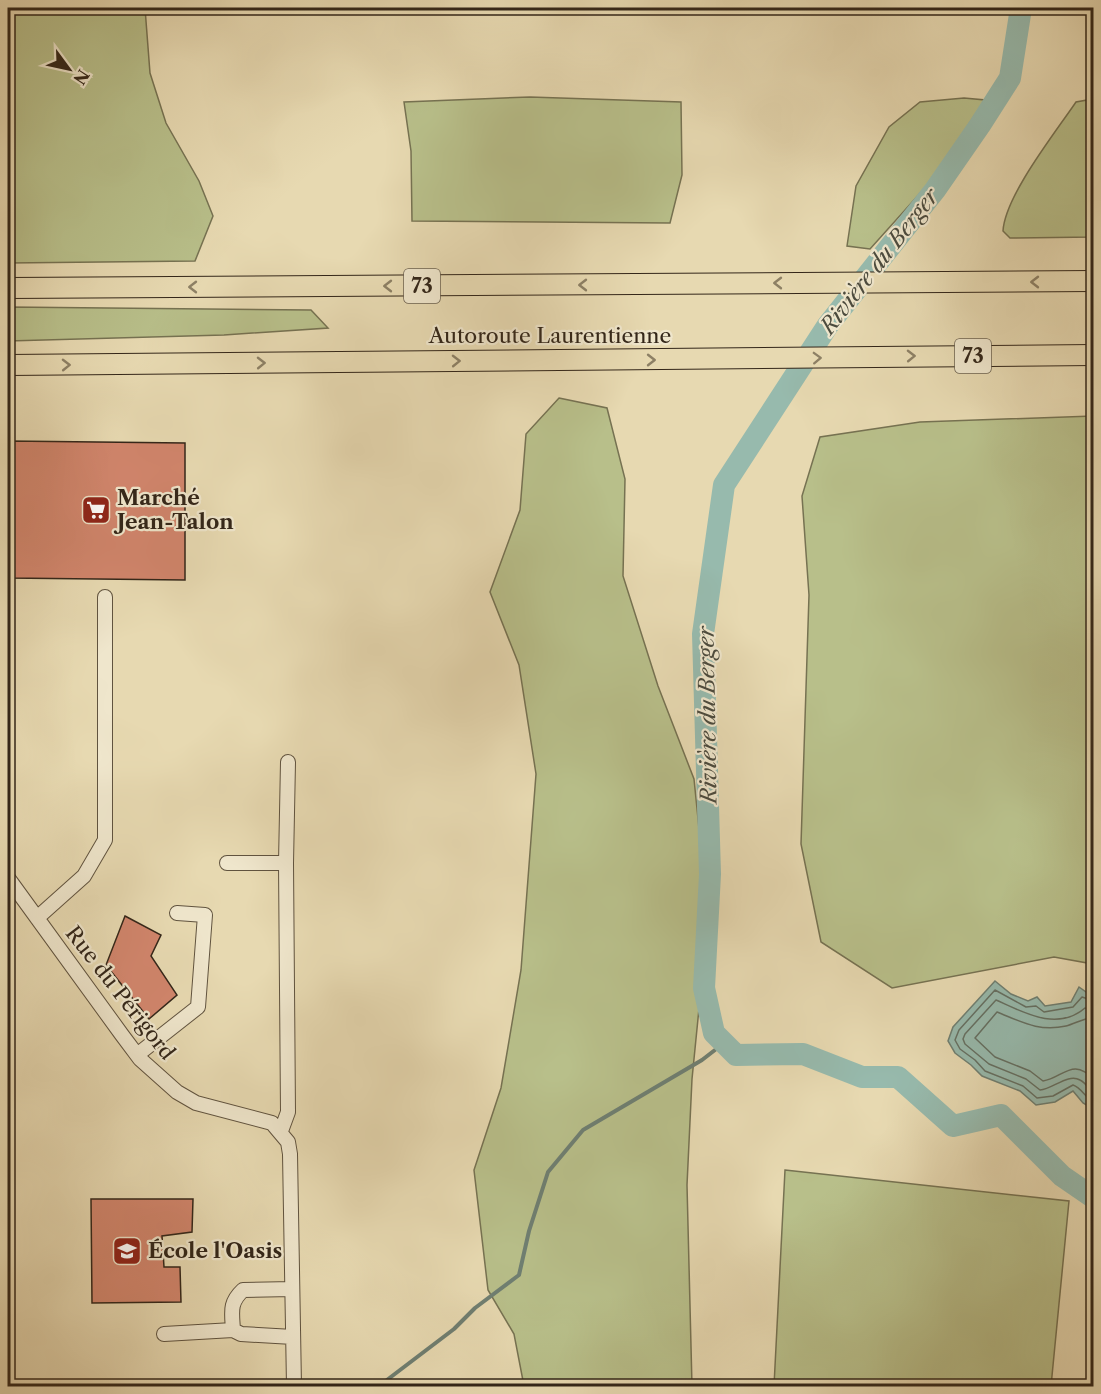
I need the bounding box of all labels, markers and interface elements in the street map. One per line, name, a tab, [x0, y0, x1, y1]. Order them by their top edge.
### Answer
north arrow	[39, 39, 99, 99]
text: N	[69, 66, 94, 89]
water label: Rivière du Berger	[813, 182, 946, 341]
road number: 73	[404, 269, 440, 303]
one-way arrow	[1031, 275, 1040, 288]
one-way arrow	[773, 277, 782, 289]
one-way arrow	[578, 279, 587, 291]
one-way arrow	[383, 280, 392, 292]
one-way arrow	[188, 281, 197, 293]
street label: Autoroute Laurentienne	[428, 323, 671, 348]
road number: 73	[955, 339, 991, 373]
one-way arrow	[906, 350, 915, 362]
one-way arrow	[813, 352, 822, 364]
one-way arrow	[646, 354, 655, 366]
one-way arrow	[451, 355, 460, 367]
one-way arrow	[256, 357, 265, 369]
one-way arrow	[61, 359, 70, 371]
place label: Marché Jean-Talon	[113, 485, 234, 534]
supermarket icon: Marché Jean-Talon	[80, 494, 112, 526]
water label: Rivière du Berger	[692, 625, 723, 806]
street label: Rue du Périgord	[61, 921, 180, 1065]
school or university icon: École l'Oasis	[111, 1235, 143, 1267]
place label: École l'Oasis	[148, 1238, 282, 1263]

